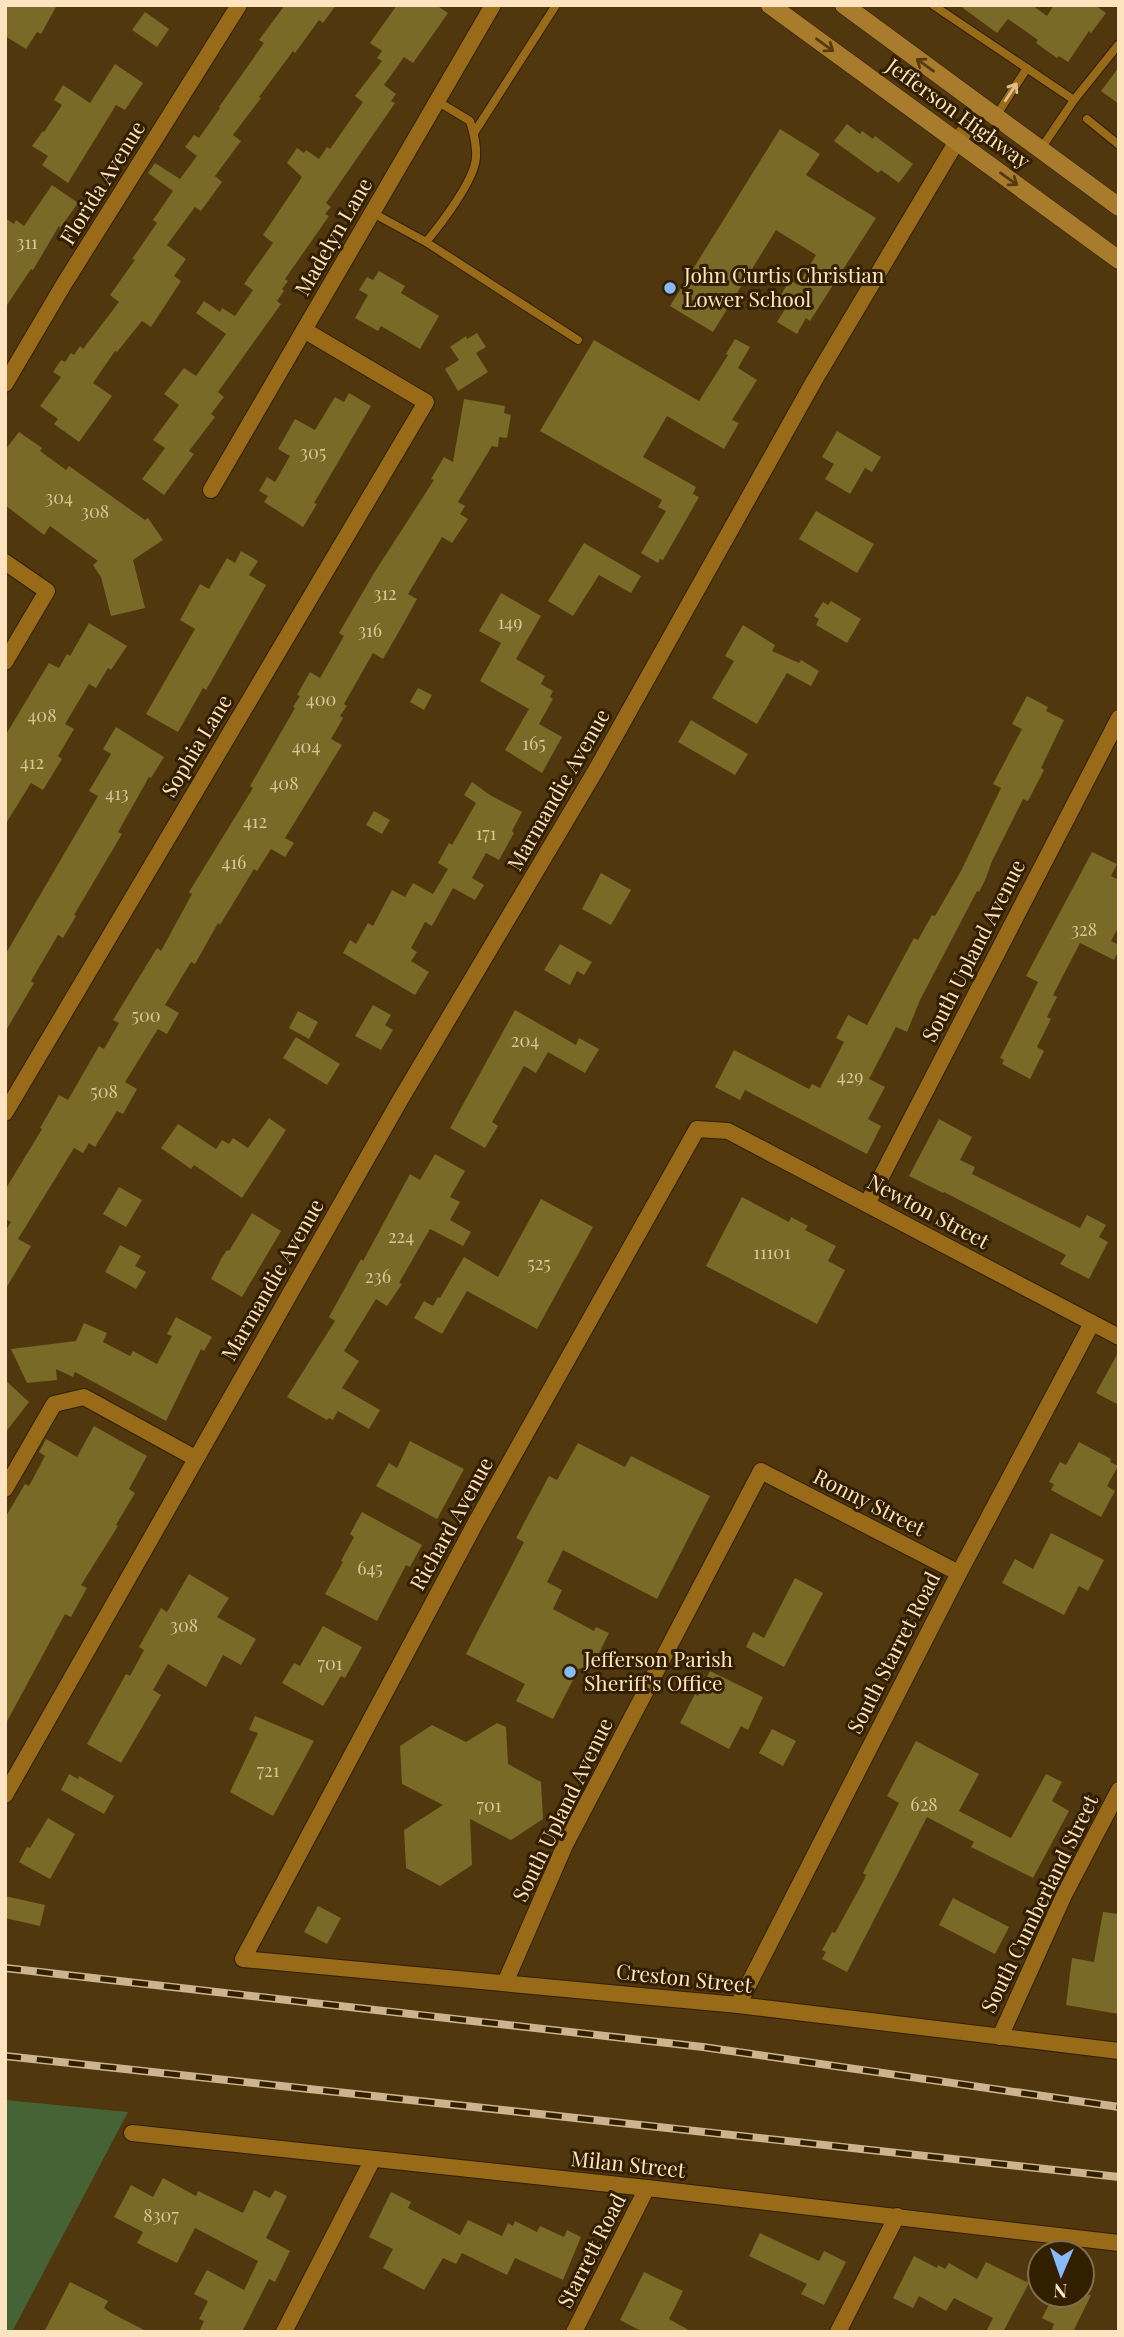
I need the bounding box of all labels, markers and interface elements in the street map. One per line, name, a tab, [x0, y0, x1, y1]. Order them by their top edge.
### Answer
one-way arrow	[815, 38, 834, 52]
street label: Jefferson Highway	[881, 50, 1037, 174]
one-way arrow	[916, 58, 935, 73]
one-way arrow	[1004, 83, 1018, 103]
street label: Florida Avenue	[52, 115, 150, 249]
street label: Madelyn Lane	[287, 172, 377, 300]
one-way arrow	[999, 172, 1018, 186]
house number: 311	[16, 230, 38, 254]
place label: John Curtis Christian Lower School	[683, 260, 885, 312]
marker: John Curtis Christian Lower School	[662, 280, 678, 296]
house number: 305	[300, 440, 326, 464]
house number: 304	[45, 485, 73, 509]
house number: 308	[81, 499, 109, 523]
house number: 312	[373, 581, 397, 605]
house number: 149	[498, 610, 522, 634]
house number: 316	[358, 618, 382, 642]
house number: 400	[306, 687, 336, 711]
street label: Sophia Lane	[154, 688, 237, 801]
house number: 408	[27, 703, 57, 727]
street label: Marmandie Avenue	[500, 703, 615, 875]
house number: 165	[522, 731, 546, 755]
house number: 404	[292, 734, 320, 758]
house number: 412	[20, 750, 44, 774]
house number: 408	[269, 771, 299, 795]
house number: 413	[105, 781, 129, 805]
house number: 412	[243, 809, 267, 833]
house number: 171	[476, 821, 497, 845]
house number: 416	[222, 850, 246, 874]
street label: South Upland Avenue	[914, 854, 1030, 1046]
house number: 328	[1071, 917, 1097, 941]
house number: 500	[131, 1003, 161, 1027]
house number: 204	[511, 1028, 539, 1052]
house number: 429	[837, 1064, 863, 1088]
house number: 508	[90, 1079, 118, 1103]
street label: Newton Street	[863, 1166, 995, 1254]
street label: Marmandie Avenue	[214, 1193, 329, 1365]
house number: 224	[388, 1224, 414, 1248]
house number: 11101	[753, 1240, 791, 1264]
house number: 525	[527, 1251, 551, 1275]
house number: 236	[365, 1264, 391, 1288]
street label: Richard Avenue	[402, 1452, 498, 1594]
street label: Ronny Street	[809, 1461, 931, 1542]
house number: 645	[357, 1556, 383, 1580]
street label: South Starret Road	[839, 1566, 945, 1738]
house number: 308	[170, 1613, 198, 1637]
place label: Jefferson Parish Sheriff's Office	[583, 1644, 734, 1696]
house number: 701	[318, 1651, 343, 1675]
marker: Jefferson Parish Sheriff's Office	[562, 1664, 578, 1680]
street label: South Upland Avenue	[505, 1713, 618, 1906]
house number: 721	[257, 1758, 280, 1782]
street label: South Cumberland Street	[973, 1789, 1104, 2017]
house number: 628	[910, 1792, 938, 1816]
house number: 701	[477, 1793, 502, 1817]
street label: Creston Street	[615, 1956, 754, 1998]
street label: Milan Street	[570, 2143, 687, 2183]
street label: Starrett Road	[549, 2188, 631, 2312]
house number: 8307	[143, 2203, 179, 2227]
north arrow	[1026, 2239, 1096, 2309]
text: N	[1053, 2279, 1068, 2305]

